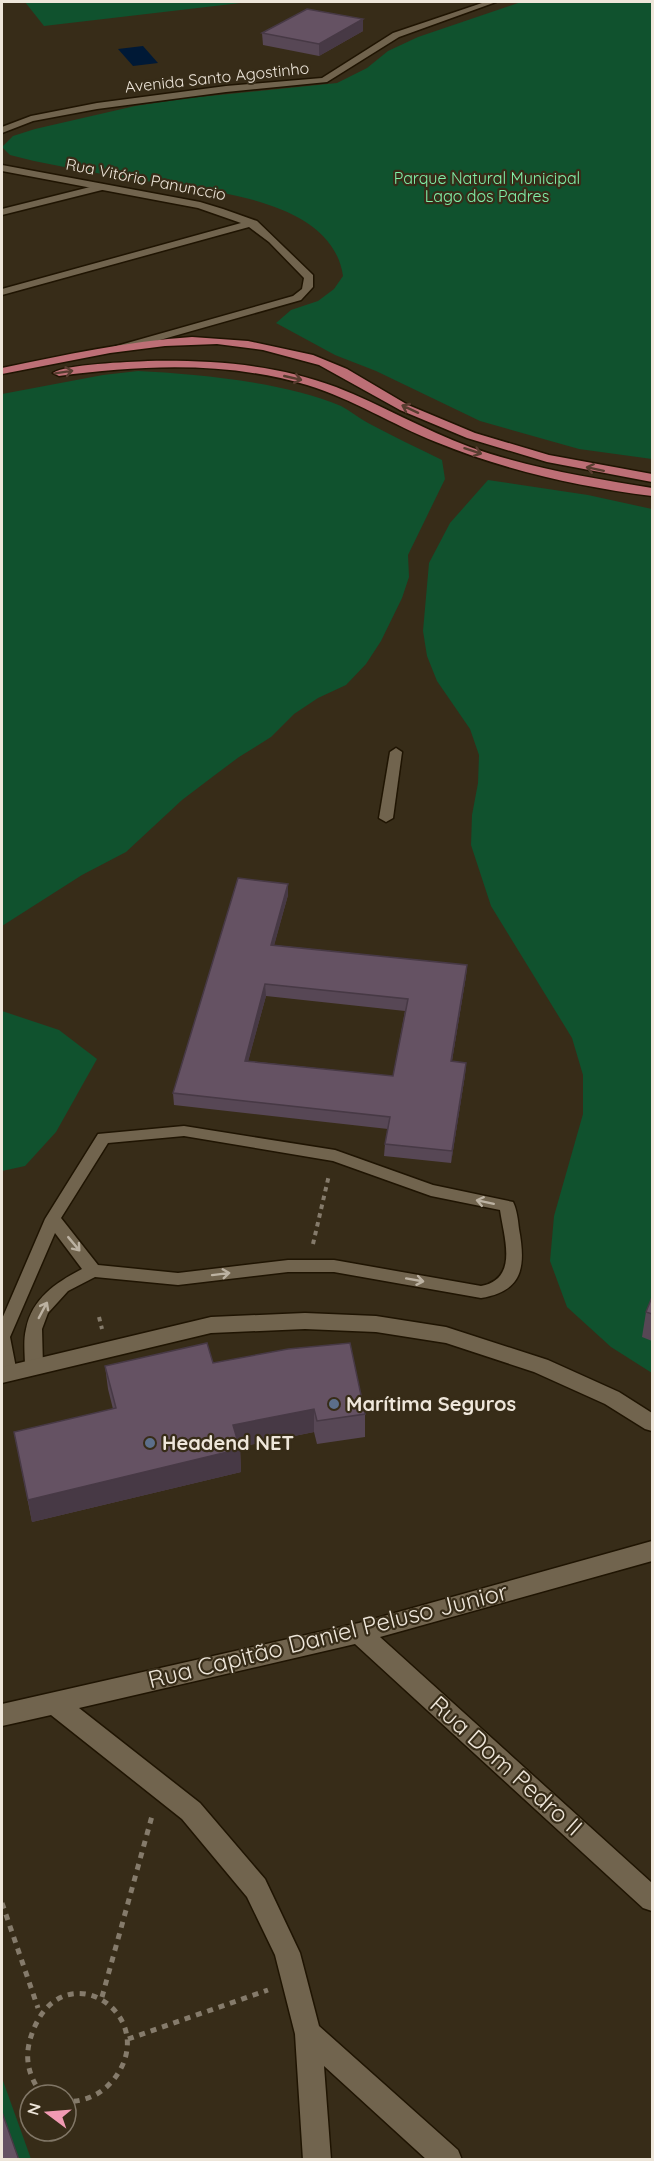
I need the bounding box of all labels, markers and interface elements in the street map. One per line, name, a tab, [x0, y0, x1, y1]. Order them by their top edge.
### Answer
street label: Avenida Santo Agostinho	[124, 57, 310, 97]
street label: Rua Vitório Panunccio	[64, 154, 228, 204]
park label: Parque Natural Municipal Lago dos Padres	[394, 168, 580, 206]
one-way arrow	[53, 366, 73, 377]
one-way arrow	[283, 372, 302, 384]
one-way arrow	[401, 402, 419, 414]
one-way arrow	[463, 446, 482, 457]
one-way arrow	[586, 463, 605, 474]
one-way arrow	[476, 1196, 496, 1207]
one-way arrow	[67, 1236, 81, 1251]
one-way arrow	[211, 1268, 231, 1279]
one-way arrow	[404, 1275, 424, 1286]
one-way arrow	[37, 1302, 49, 1319]
place label: Marítima Seguros	[346, 1391, 516, 1416]
marker: Marítima Seguros	[327, 1397, 341, 1411]
place label: Headend NET	[162, 1430, 294, 1455]
marker: Headend NET	[143, 1436, 157, 1450]
street label: Rua Capitão Daniel Peluso Junior	[145, 1576, 511, 1694]
street label: Rua Dom Pedro II	[424, 1689, 589, 1842]
north arrow	[18, 2083, 78, 2143]
text: N	[22, 2100, 45, 2117]

